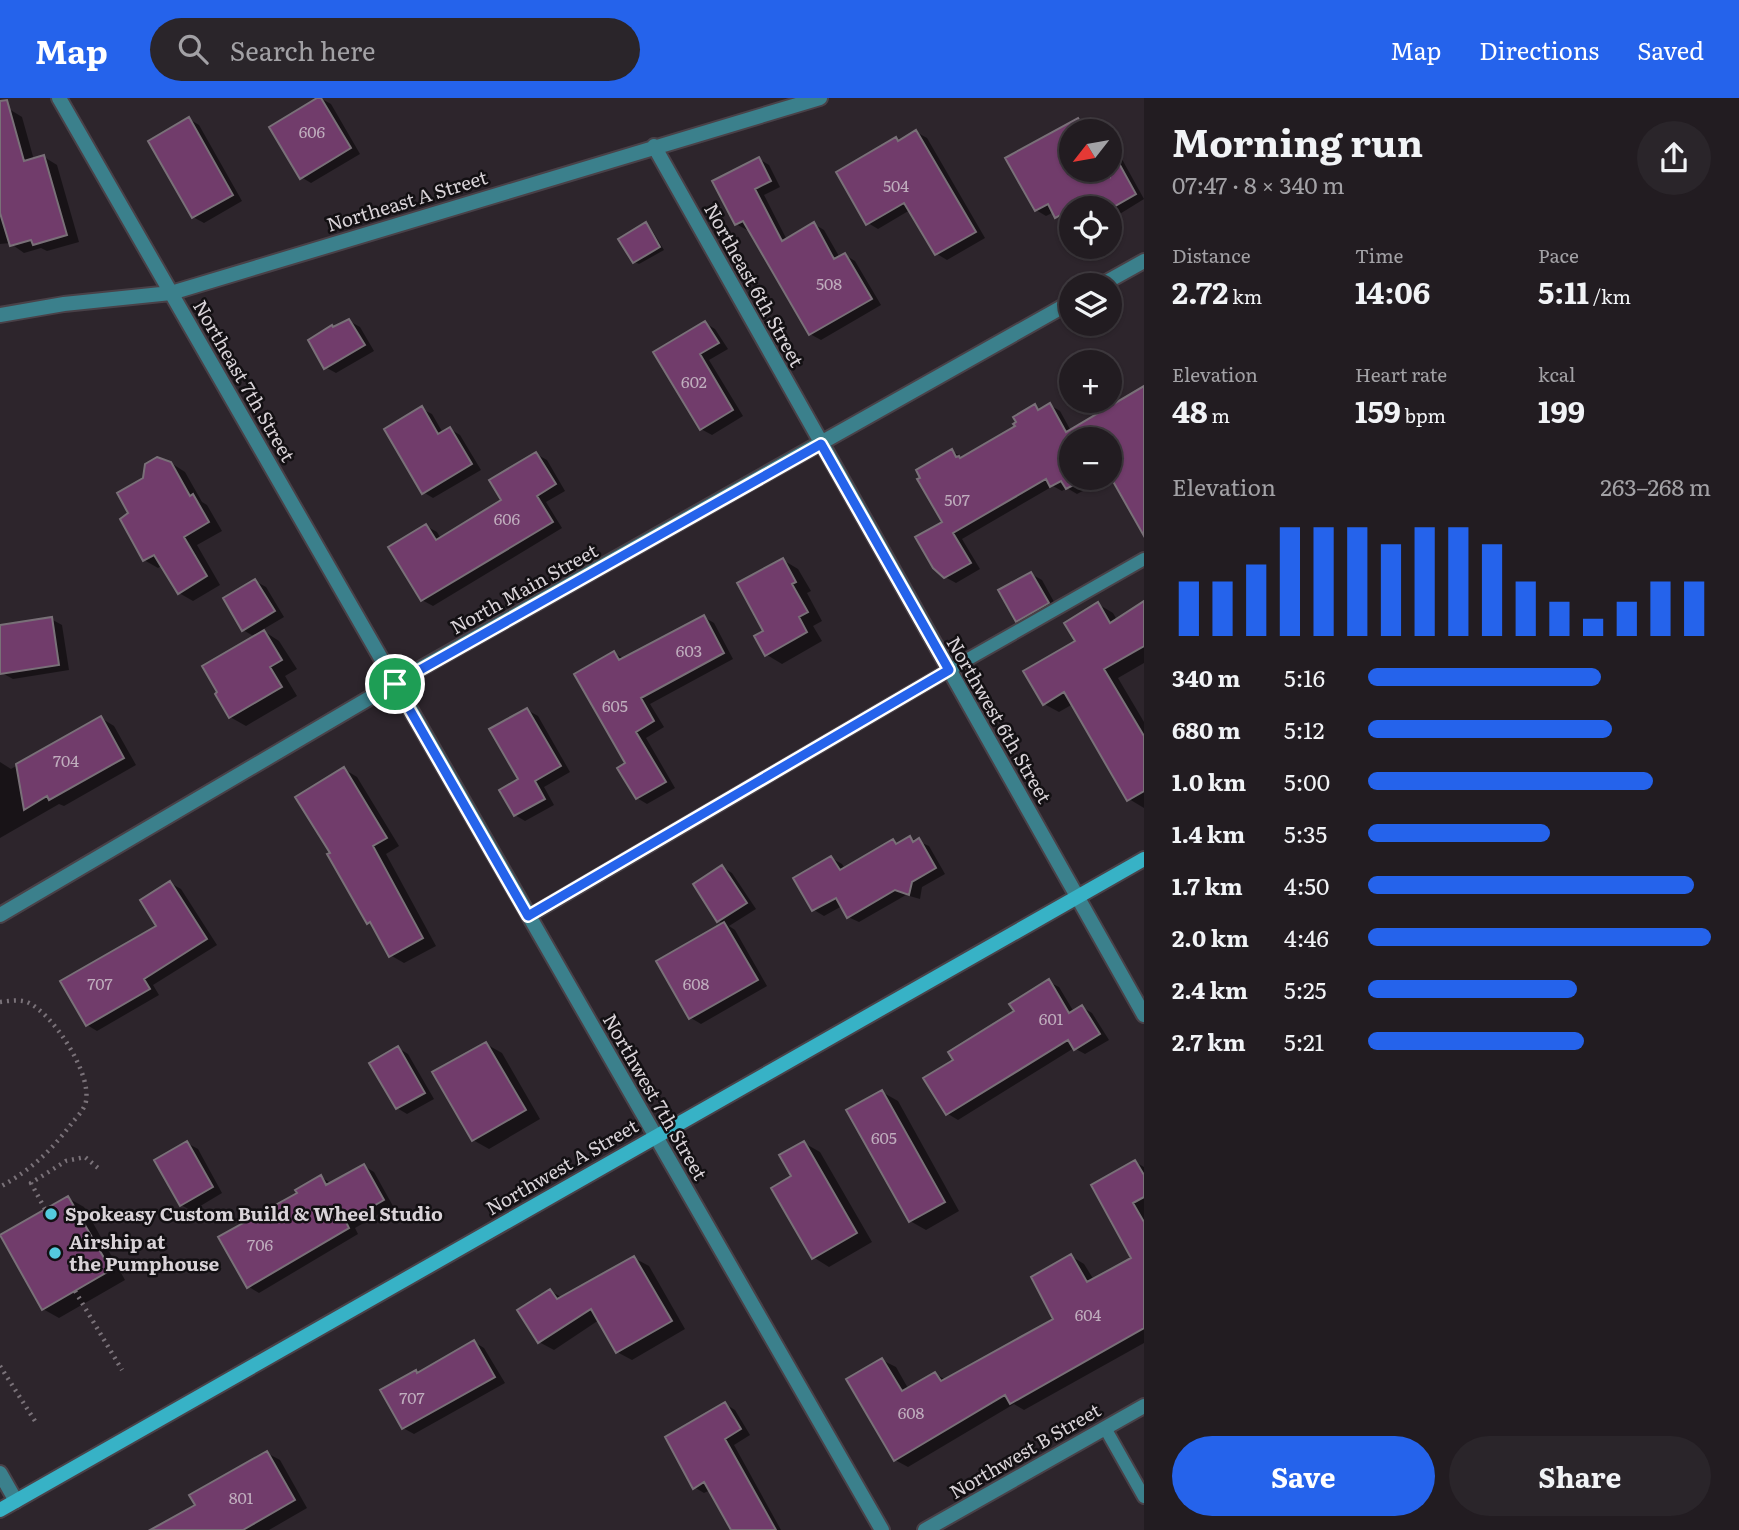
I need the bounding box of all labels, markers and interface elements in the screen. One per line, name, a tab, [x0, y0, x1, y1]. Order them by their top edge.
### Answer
search box	[150, 18, 640, 81]
text: Map	[35, 25, 108, 74]
icon: search	[174, 30, 212, 68]
text: Search here	[230, 30, 376, 69]
text: Map	[1390, 32, 1441, 67]
text: Directions	[1479, 32, 1599, 67]
text: Saved	[1637, 32, 1704, 67]
text: Morning run	[1172, 112, 1423, 169]
house number: 606	[299, 119, 326, 143]
north arrow	[1059, 119, 1122, 182]
map controls	[1059, 119, 1122, 490]
button: share	[1637, 121, 1711, 195]
street label: Northeast A Street	[323, 162, 491, 238]
text: 07:47 · 8 × 340 m	[1172, 167, 1345, 201]
house number: 504	[883, 173, 909, 197]
button: locate	[1059, 196, 1122, 259]
street label: Northeast 6th Street	[698, 198, 812, 372]
text: Distance	[1172, 241, 1251, 269]
text: Time	[1355, 241, 1403, 269]
text: Pace	[1538, 241, 1579, 269]
text: 2.72	[1172, 269, 1228, 313]
text: 14:06	[1355, 269, 1430, 313]
text: 5:11	[1538, 269, 1589, 313]
house number: 508	[816, 271, 842, 295]
button: layers	[1059, 273, 1122, 336]
text: km	[1228, 282, 1262, 310]
text: /km	[1589, 282, 1631, 310]
street label: Northeast 7th Street	[187, 294, 303, 467]
button: +	[1059, 350, 1122, 413]
text: Elevation	[1172, 360, 1258, 388]
text: Heart rate	[1355, 360, 1447, 388]
text: kcal	[1538, 360, 1575, 388]
house number: 602	[681, 369, 707, 393]
text: 48	[1172, 388, 1208, 432]
text: 159	[1355, 388, 1401, 432]
text: 199	[1538, 388, 1585, 432]
text: m	[1208, 401, 1230, 429]
text: bpm	[1401, 401, 1446, 429]
button: −	[1059, 427, 1122, 490]
text: Elevation	[1172, 469, 1276, 503]
text: 263–268 m	[1600, 469, 1711, 503]
house number: 507	[944, 487, 970, 511]
house number: 606	[494, 506, 521, 530]
street label: North Main Street	[445, 536, 603, 640]
street label: Northwest 6th Street	[941, 631, 1059, 808]
house number: 603	[676, 638, 702, 662]
pin	[365, 654, 425, 714]
text: 340 m	[1172, 660, 1240, 694]
text: 5:16	[1284, 660, 1325, 694]
icon: arrive	[376, 665, 414, 703]
house number: 605	[602, 693, 628, 717]
text: 680 m	[1172, 712, 1241, 746]
text: 5:12	[1284, 712, 1324, 746]
house number: 704	[53, 748, 79, 772]
text: 1.0 km	[1172, 764, 1246, 798]
text: 5:00	[1284, 764, 1330, 798]
text: 1.4 km	[1172, 816, 1245, 850]
text: 5:35	[1284, 816, 1327, 850]
text: 1.7 km	[1172, 868, 1243, 902]
text: 4:50	[1284, 868, 1329, 902]
text: 2.0 km	[1172, 920, 1249, 954]
text: 4:46	[1284, 920, 1329, 954]
house number: 707	[87, 971, 113, 995]
house number: 608	[683, 971, 710, 995]
text: 2.4 km	[1172, 972, 1248, 1006]
text: 5:25	[1284, 972, 1326, 1006]
house number: 601	[1039, 1006, 1064, 1030]
street label: Northwest 7th Street	[597, 1008, 715, 1185]
text: 2.7 km	[1172, 1024, 1246, 1058]
text: 5:21	[1284, 1024, 1324, 1058]
street label: Northwest A Street	[480, 1111, 643, 1221]
house number: 605	[871, 1125, 897, 1149]
place label: Spokeasy Custom Build & Wheel Studio	[65, 1199, 443, 1227]
marker: Spokeasy Custom Build & Wheel Studio	[43, 1206, 59, 1222]
place label: Airship at the Pumphouse	[69, 1227, 219, 1277]
house number: 706	[247, 1232, 273, 1256]
marker: Airship at the Pumphouse	[47, 1245, 63, 1261]
house number: 604	[1075, 1302, 1102, 1326]
house number: 707	[399, 1385, 425, 1409]
street label: Northwest B Street	[944, 1395, 1106, 1505]
house number: 608	[898, 1400, 925, 1424]
button: Save	[1172, 1436, 1435, 1516]
button: Share	[1449, 1436, 1711, 1516]
house number: 801	[229, 1485, 254, 1509]

